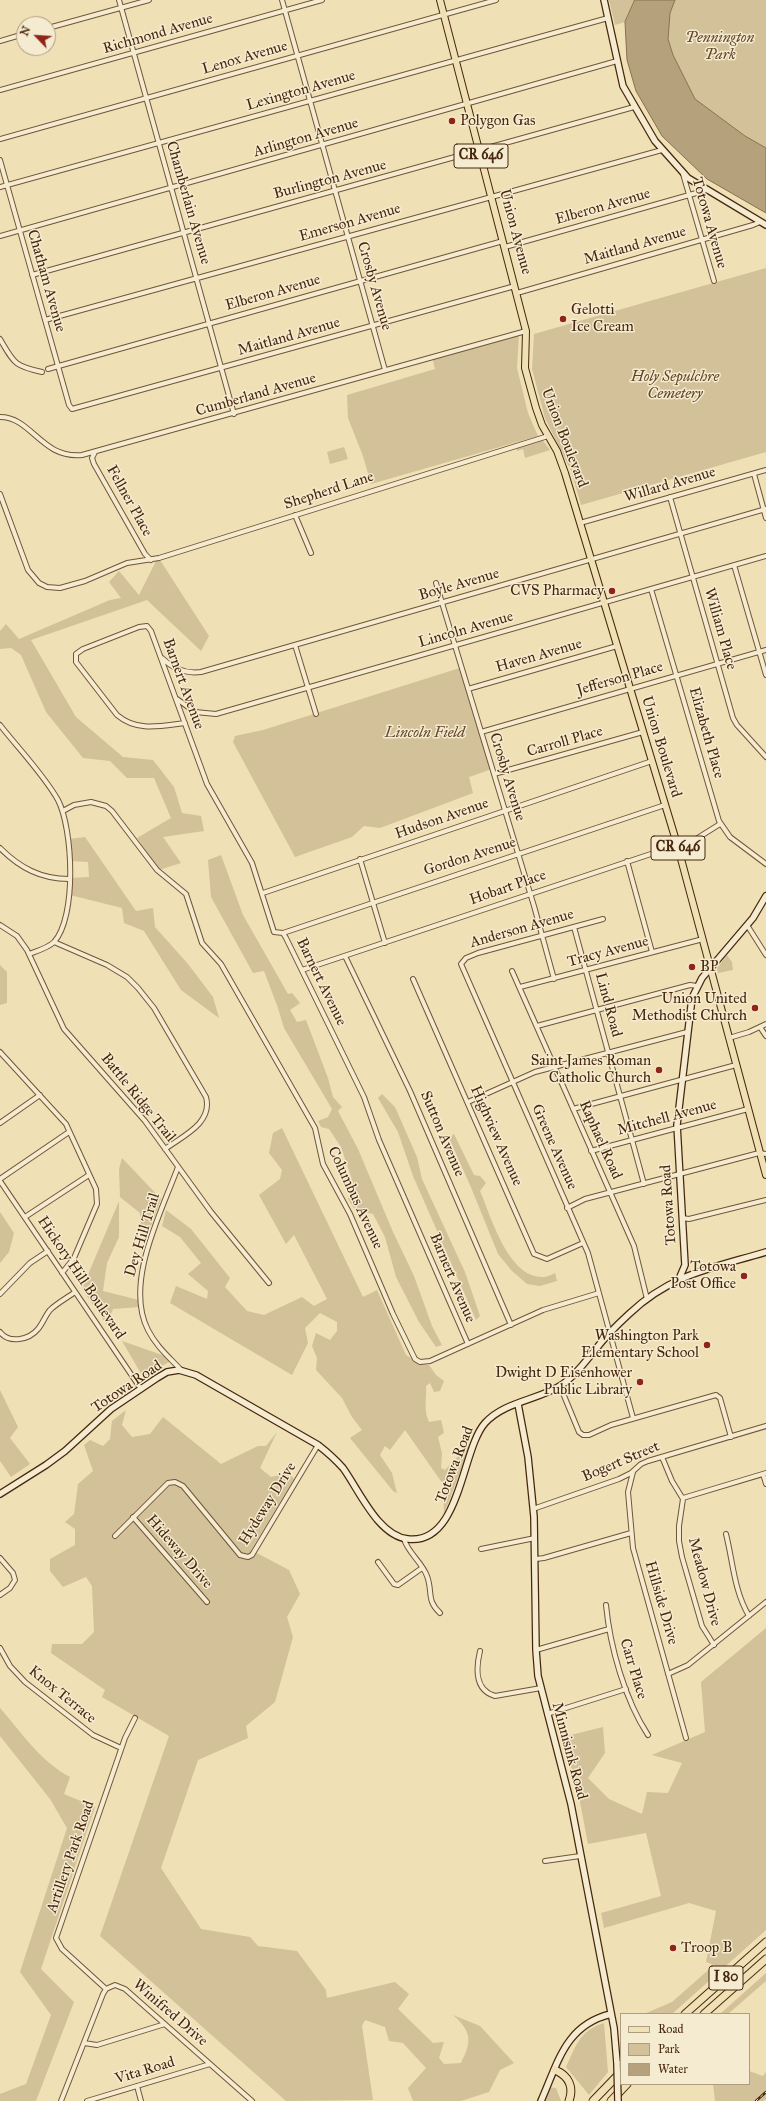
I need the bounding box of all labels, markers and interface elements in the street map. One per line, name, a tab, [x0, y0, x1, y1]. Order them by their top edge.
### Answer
street label: Richmond Avenue	[101, 10, 215, 58]
north arrow	[16, 16, 56, 56]
text: N	[18, 24, 33, 38]
park label: Pennington Park	[686, 29, 754, 64]
street label: Lenox Avenue	[200, 37, 290, 79]
street label: Lexington Avenue	[244, 67, 358, 115]
place label: Polygon Gas	[460, 112, 535, 130]
street label: Arlington Avenue	[251, 114, 361, 162]
marker: Polygon Gas	[447, 116, 457, 126]
street label: Chamberlain Avenue	[162, 139, 214, 267]
road number: CR 646	[454, 144, 508, 168]
street label: Burlington Avenue	[272, 156, 388, 204]
street label: Totowa Avenue	[687, 175, 731, 271]
street label: Elberon Avenue	[553, 185, 653, 229]
street label: Union Avenue	[495, 187, 535, 277]
street label: Emerson Avenue	[297, 200, 403, 246]
street label: Maitland Avenue	[582, 223, 688, 269]
street label: Chatham Avenue	[23, 228, 69, 334]
street label: Crosby Avenue	[353, 240, 395, 332]
street label: Elberon Avenue	[223, 271, 323, 315]
place label: Gelotti Ice Cream	[571, 301, 634, 336]
street label: Maitland Avenue	[236, 314, 342, 360]
marker: Gelotti Ice Cream	[558, 314, 568, 324]
park label: Holy Sepulchre Cemetery	[631, 368, 719, 403]
street label: Cumberland Avenue	[194, 369, 318, 421]
street label: Union Boulevard	[537, 386, 591, 490]
street label: Fellner Place	[102, 462, 156, 540]
street label: Willard Avenue	[622, 463, 718, 507]
street label: Shepherd Lane	[282, 468, 376, 514]
street label: Boyle Avenue	[417, 565, 501, 605]
place label: CVS Pharmacy	[510, 582, 604, 600]
marker: CVS Pharmacy	[607, 586, 617, 596]
street label: William Place	[700, 586, 740, 672]
street label: Lincoln Avenue	[417, 608, 515, 652]
street label: Haven Avenue	[494, 635, 584, 677]
street label: Barnert Avenue	[158, 636, 208, 732]
street label: Jefferson Place	[575, 658, 665, 700]
street label: Elizabeth Place	[684, 685, 728, 781]
street label: Union Boulevard	[637, 694, 685, 800]
street label: Carroll Place	[525, 723, 605, 761]
park label: Lincoln Field	[385, 724, 465, 742]
street label: Crosby Avenue	[485, 731, 529, 823]
street label: Hudson Avenue	[393, 795, 491, 843]
street label: Gordon Avenue	[422, 834, 518, 880]
road number: CR 646	[651, 836, 705, 860]
street label: Hobart Place	[467, 867, 549, 909]
street label: Anderson Avenue	[468, 906, 576, 952]
street label: Tracy Avenue	[565, 933, 651, 971]
street label: Barnert Avenue	[292, 935, 350, 1029]
place label: BP	[700, 958, 718, 976]
marker: BP	[687, 962, 697, 972]
street label: Lind Road	[591, 971, 625, 1039]
place label: Union United Methodist Church	[632, 990, 747, 1025]
marker: Union United Methodist Church	[750, 1003, 760, 1013]
street label: Battle Ridge Trail	[97, 1050, 179, 1146]
place label: Saint James Roman Catholic Church	[531, 1052, 651, 1087]
marker: Saint James Roman Catholic Church	[654, 1065, 664, 1075]
street label: Highview Avenue	[466, 1083, 526, 1189]
street label: Sutton Avenue	[416, 1088, 468, 1180]
street label: Mitchell Avenue	[615, 1096, 719, 1140]
street label: Raphael Road	[575, 1098, 625, 1182]
street label: Greene Avenue	[527, 1101, 581, 1193]
street label: Columbus Avenue	[323, 1144, 387, 1252]
street label: Totowa Road	[657, 1164, 681, 1246]
street label: Dey Hill Trail	[122, 1191, 164, 1279]
street label: Hickory Hill Boulevard	[33, 1213, 129, 1343]
street label: Barnert Avenue	[425, 1231, 479, 1325]
place label: Totowa Post Office	[670, 1258, 736, 1293]
marker: Totowa Post Office	[739, 1271, 749, 1281]
place label: Washington Park Elementary School	[581, 1327, 699, 1362]
marker: Washington Park Elementary School	[702, 1340, 712, 1350]
street label: Totowa Road	[88, 1357, 166, 1417]
place label: Dwight D Eisenhower Public Library	[495, 1364, 632, 1399]
marker: Dwight D Eisenhower Public Library	[635, 1377, 645, 1387]
street label: Totowa Road	[432, 1424, 478, 1506]
street label: Bogert Street	[580, 1438, 662, 1486]
street label: Hydeway Drive	[235, 1459, 301, 1549]
street label: Hideway Drive	[142, 1511, 216, 1593]
street label: Meadow Drive	[684, 1536, 724, 1628]
street label: Hillside Drive	[640, 1559, 682, 1647]
street label: Carr Place	[615, 1636, 651, 1702]
street label: Knox Terrace	[25, 1662, 99, 1728]
street label: Minnisink Road	[547, 1700, 591, 1802]
street label: Artillery Park Road	[43, 1798, 99, 1916]
place label: Troop B	[681, 1939, 732, 1957]
marker: Troop B	[668, 1943, 678, 1953]
road number: I 80	[709, 1966, 743, 1990]
street label: Winifred Drive	[129, 1976, 211, 2050]
legend	[620, 2013, 750, 2085]
text: Road	[658, 2022, 684, 2036]
text: Park	[658, 2042, 680, 2056]
street label: Vita Road	[113, 2053, 177, 2089]
text: Water	[658, 2062, 688, 2076]

